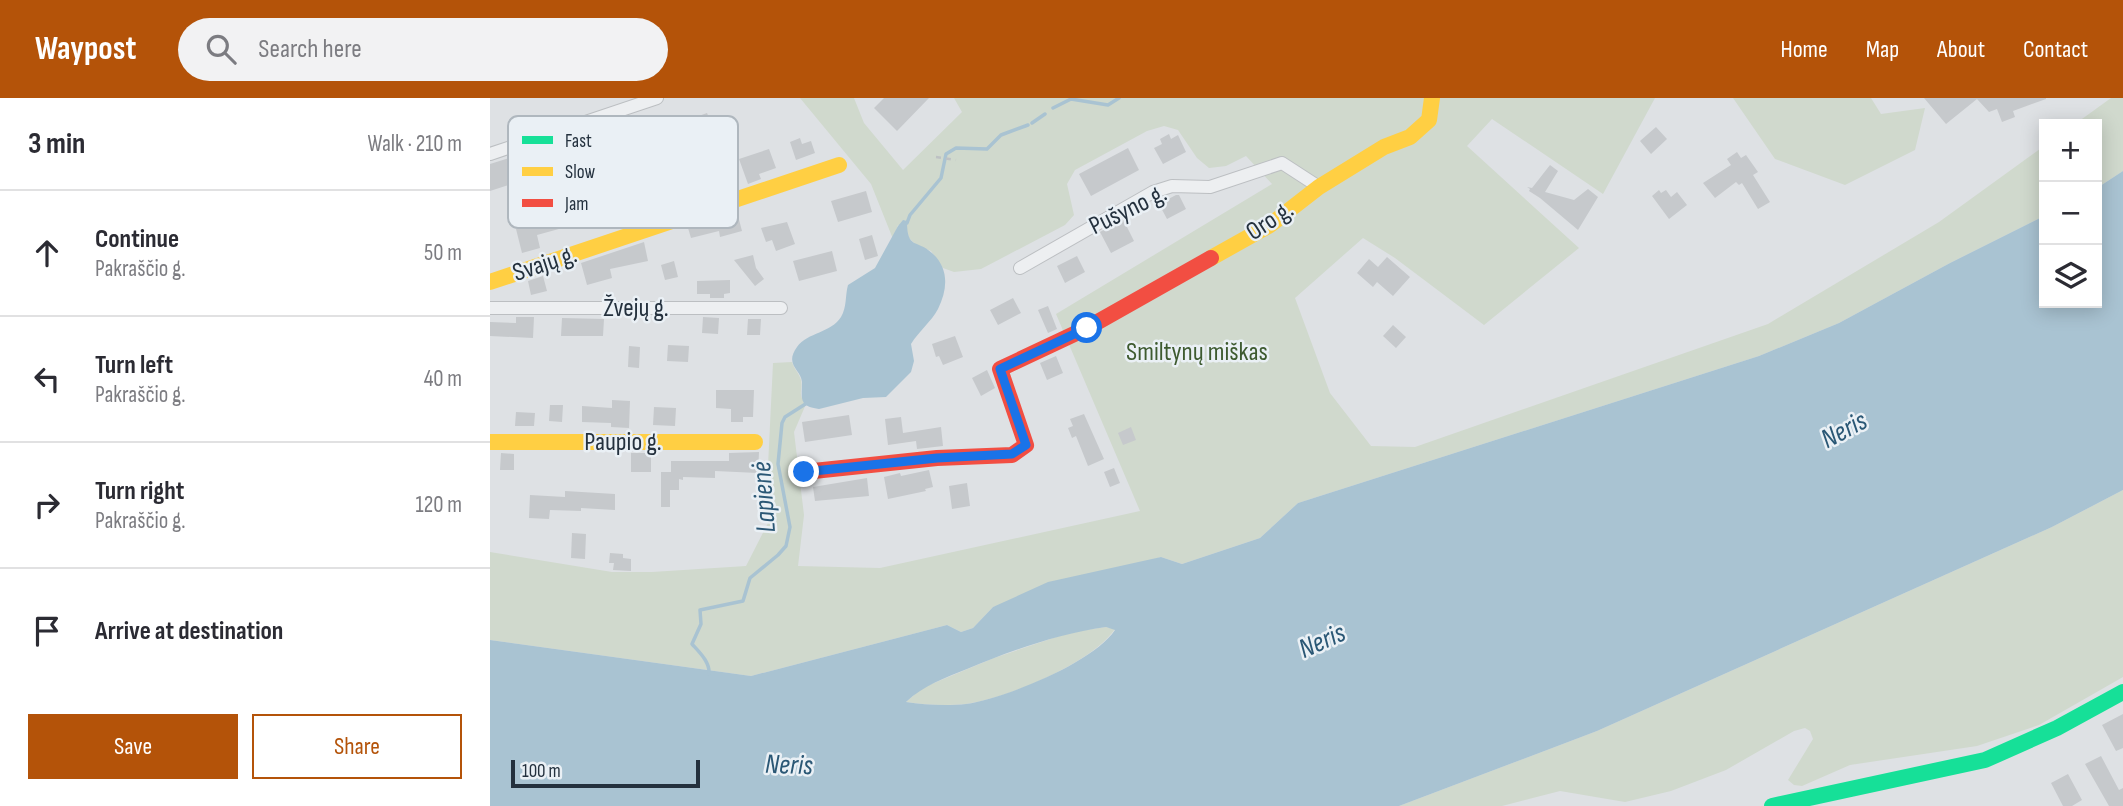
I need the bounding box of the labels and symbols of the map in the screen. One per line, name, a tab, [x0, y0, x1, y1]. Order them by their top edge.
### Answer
legend	[508, 116, 738, 228]
text: Fast	[565, 130, 592, 153]
text: Slow	[565, 161, 595, 184]
street label: Pušyno g.	[1084, 178, 1172, 242]
text: Jam	[564, 193, 588, 216]
street label: Oro g.	[1241, 194, 1299, 248]
street label: Svajų g.	[509, 239, 581, 289]
street label: Žvejų g.	[603, 293, 669, 324]
route start	[1071, 312, 1102, 343]
park label: Smiltynų miškas	[1126, 337, 1268, 368]
water label: Neris	[1815, 404, 1873, 456]
street label: Paupio g.	[584, 427, 662, 458]
route end	[788, 456, 819, 487]
water label: Lapienė	[745, 460, 783, 534]
water label: Neris	[1293, 616, 1351, 666]
water label: Neris	[765, 748, 814, 782]
scale bar	[511, 757, 700, 789]

